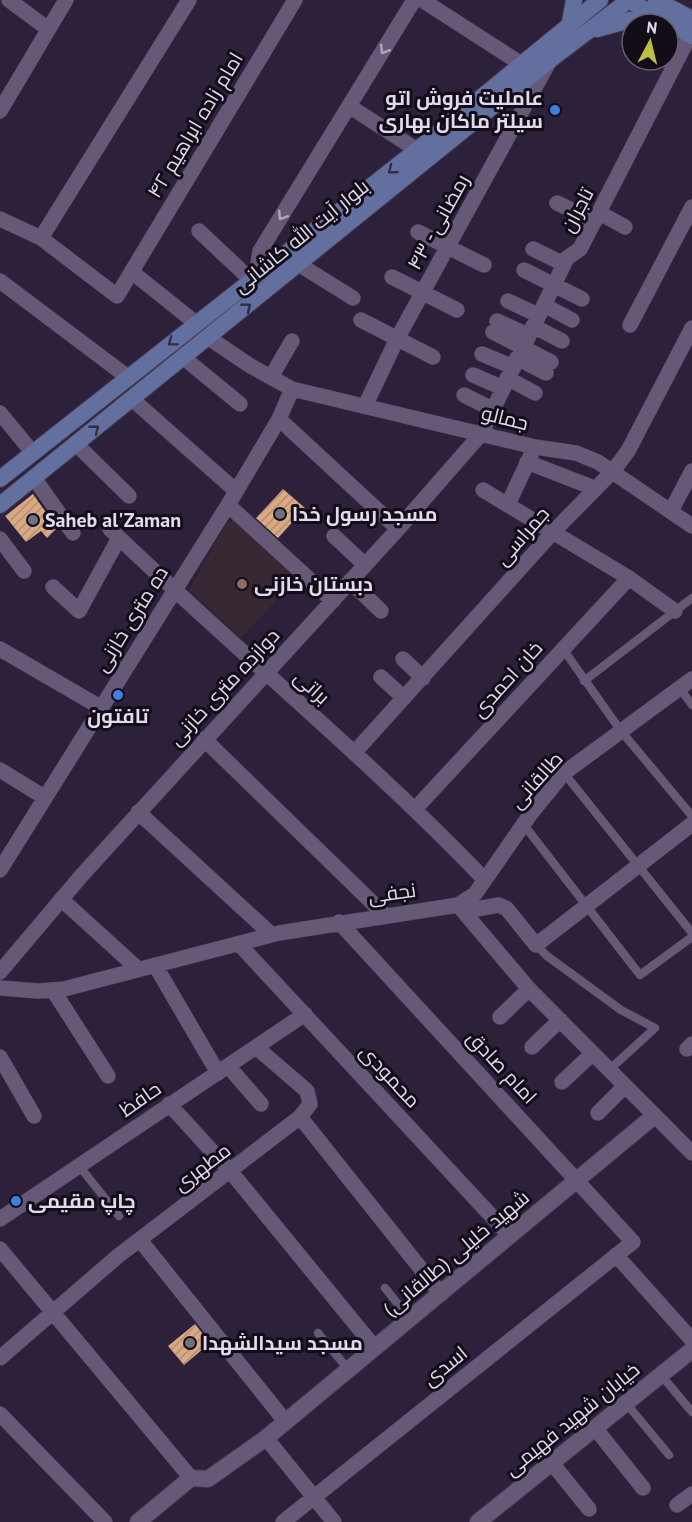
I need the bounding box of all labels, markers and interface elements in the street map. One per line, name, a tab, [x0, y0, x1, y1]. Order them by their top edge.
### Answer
north arrow	[620, 12, 680, 72]
text: N	[645, 17, 658, 38]
one-way arrow	[379, 44, 391, 54]
street label: امام زاده ابراهیم ۴۲	[141, 47, 250, 203]
place label: عاملیت فروش اتو سیلتر ماکان بهاری	[379, 85, 543, 134]
marker: عاملیت فروش اتو سیلتر ماکان بهاری	[548, 103, 562, 117]
one-way arrow	[388, 162, 399, 173]
street label: رمضانی - ۴۳	[401, 170, 475, 274]
street label: بلوار آیت الله کاشانی	[228, 173, 374, 299]
street label: تاجران	[554, 183, 600, 237]
one-way arrow	[277, 210, 289, 220]
one-way arrow	[240, 304, 251, 315]
one-way arrow	[168, 335, 179, 346]
street label: جمالو	[479, 400, 531, 436]
one-way arrow	[88, 425, 99, 436]
place label: مسجد رسول خدا	[292, 501, 438, 527]
street label: جمراسی	[489, 501, 555, 571]
place label: Saheb al'Zaman	[45, 507, 181, 533]
marker: مسجد رسول خدا	[273, 507, 287, 521]
marker: Saheb al'Zaman	[26, 513, 40, 527]
street label: ده متری خازنی	[88, 561, 174, 677]
place label: دبستان خازنی	[254, 571, 373, 597]
marker: دبستان خازنی	[235, 577, 249, 591]
street label: دوازده متری خازنی	[163, 623, 285, 751]
street label: خان احمدی	[466, 635, 548, 723]
street label: براتی	[289, 664, 335, 710]
marker: تافتون	[111, 688, 125, 702]
place label: تافتون	[87, 703, 149, 729]
street label: طالقانی	[504, 746, 568, 814]
street label: نجفی	[366, 877, 418, 909]
street label: امام صادق	[461, 1025, 543, 1110]
street label: محمودی	[354, 1039, 426, 1113]
street label: حافظ	[114, 1075, 166, 1123]
street label: مطهری	[168, 1137, 236, 1197]
street label: شهید خلیلی (طالقانی)	[378, 1184, 534, 1322]
place label: چاپ مقیمی	[28, 1188, 136, 1215]
marker: چاپ مقیمی	[9, 1194, 23, 1208]
place label: مسجد سیدالشهدا	[202, 1330, 363, 1356]
marker: مسجد سیدالشهدا	[183, 1336, 197, 1350]
street label: اسدی	[417, 1340, 473, 1392]
street label: خیابان شهید فهیمی	[499, 1356, 645, 1482]

